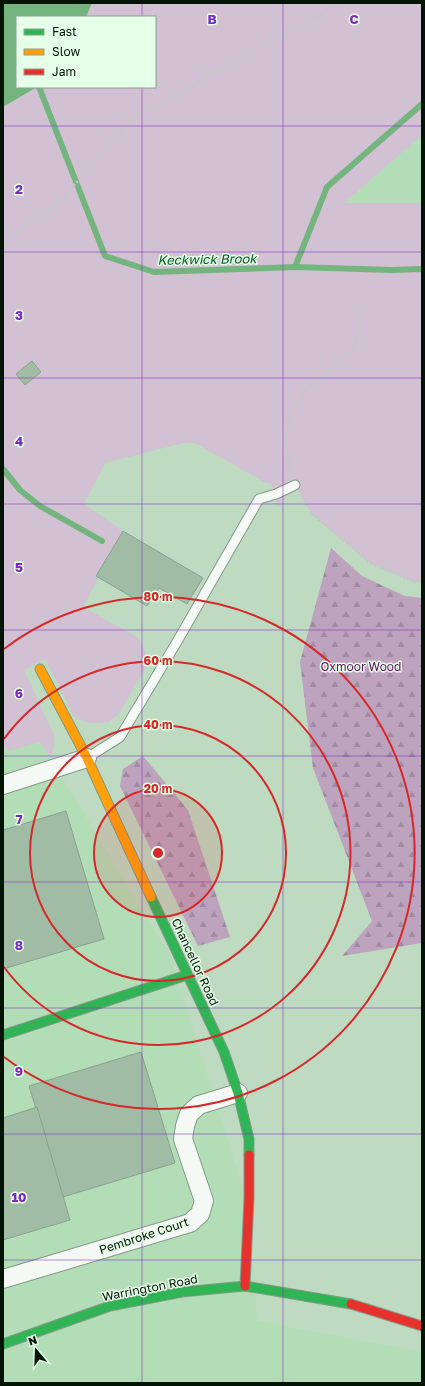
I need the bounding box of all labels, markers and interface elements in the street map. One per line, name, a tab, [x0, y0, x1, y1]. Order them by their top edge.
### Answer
text: B	[207, 11, 217, 27]
text: C	[349, 11, 359, 27]
legend	[16, 16, 156, 88]
text: Fast	[52, 24, 77, 39]
text: Slow	[52, 44, 80, 59]
text: Jam	[52, 64, 76, 79]
text: 2	[15, 181, 23, 197]
water label: Keckwick Brook	[157, 250, 258, 268]
text: 3	[15, 307, 23, 323]
text: 4	[15, 433, 23, 449]
text: 5	[15, 559, 23, 575]
text: 80 m	[144, 589, 172, 604]
text: 60 m	[144, 653, 172, 668]
park label: Oxmoor Wood	[321, 659, 401, 674]
text: 6	[15, 685, 23, 701]
text: 40 m	[144, 717, 172, 732]
text: 20 m	[144, 781, 172, 796]
text: 7	[15, 811, 23, 827]
centre of rings	[151, 846, 165, 860]
street label: Chancellor Road	[169, 916, 222, 1008]
text: 8	[15, 937, 23, 953]
text: 9	[15, 1063, 23, 1079]
text: 10	[11, 1189, 27, 1205]
street label: Pembroke Court	[97, 1214, 191, 1257]
street label: Warrington Road	[101, 1271, 199, 1304]
north arrow	[16, 1330, 56, 1370]
text: N	[27, 1333, 39, 1348]

